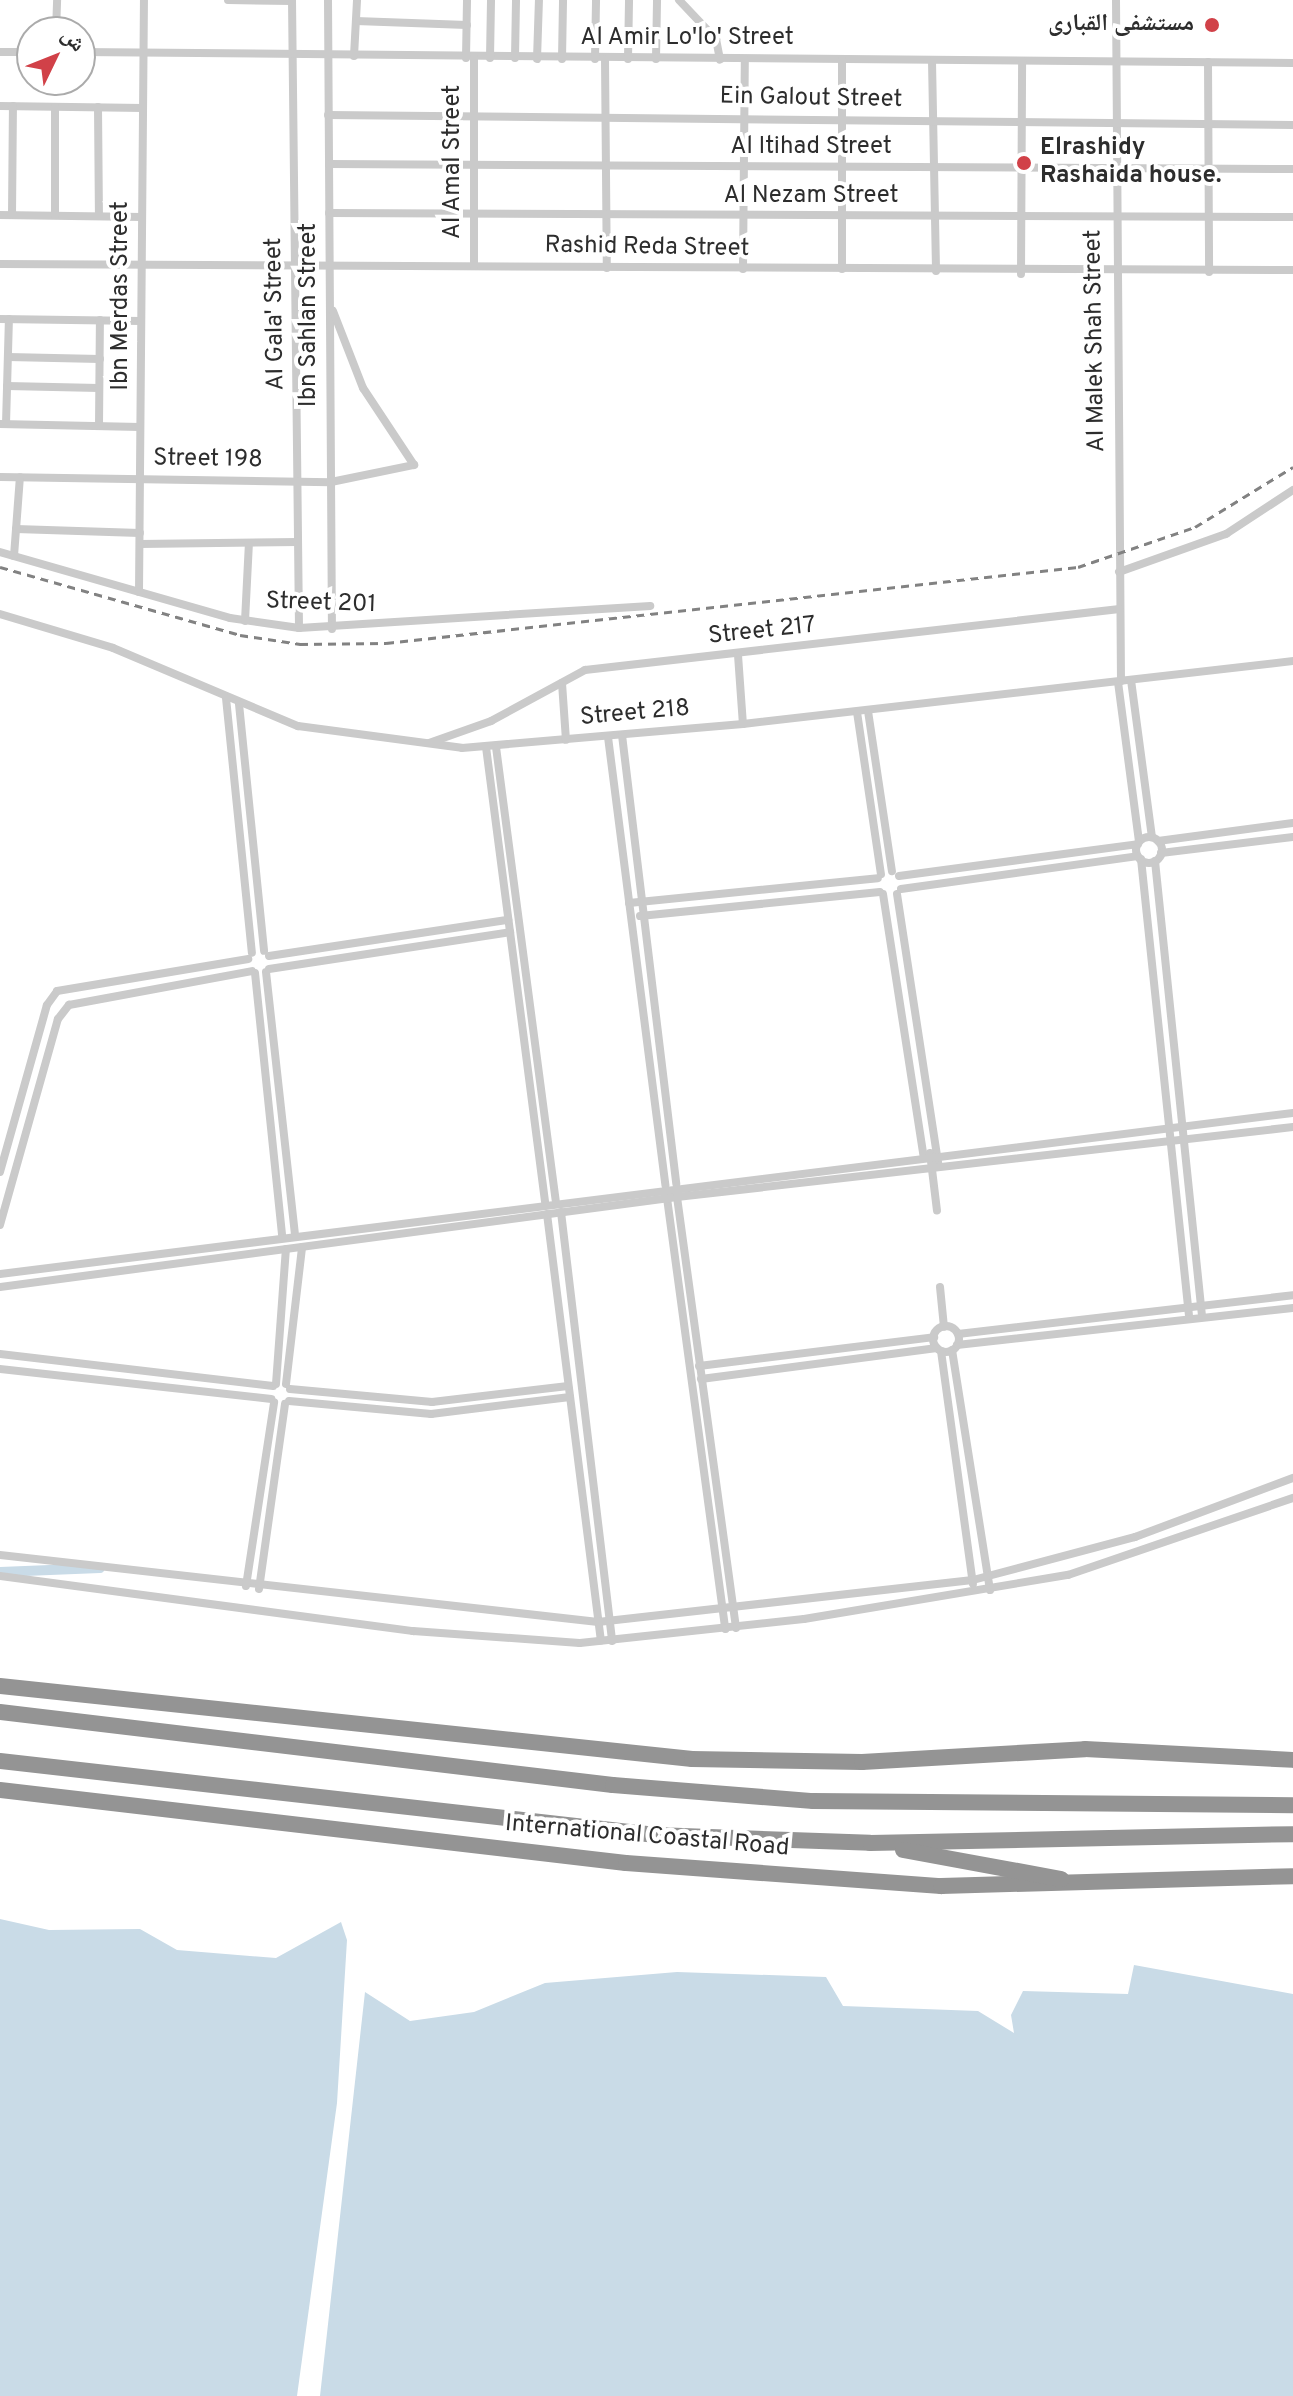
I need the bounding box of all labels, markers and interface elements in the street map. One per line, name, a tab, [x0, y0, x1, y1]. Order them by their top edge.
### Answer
place label: مستشفى القبارى	[1048, 11, 1194, 39]
marker: مستشفى القبارى	[1201, 14, 1223, 36]
north arrow	[16, 16, 96, 96]
text: ش	[55, 23, 90, 58]
street label: Al Amir Lo'lo' Street	[580, 25, 794, 53]
street label: Ein Galout Street	[719, 83, 903, 115]
street label: Al Amal Street	[440, 84, 468, 240]
street label: Al Itihad Street	[730, 134, 892, 162]
place label: Elrashidy Rashaida house.	[1040, 135, 1221, 191]
marker: Elrashidy Rashaida house.	[1015, 154, 1033, 172]
street label: Al Nezam Street	[723, 183, 899, 211]
street label: Ibn Merdas Street	[108, 201, 136, 391]
street label: Ibn Sahlan Street	[296, 223, 324, 407]
street label: Al Malek Shah Street	[1080, 229, 1112, 453]
street label: Rashid Reda Street	[544, 232, 750, 264]
street label: Al Gala' Street	[260, 237, 292, 391]
street label: Street 198	[153, 445, 263, 475]
street label: Street 201	[265, 588, 377, 620]
street label: Street 217	[707, 612, 817, 652]
street label: Street 218	[579, 695, 691, 733]
street label: International Coastal Road	[504, 1810, 790, 1864]

